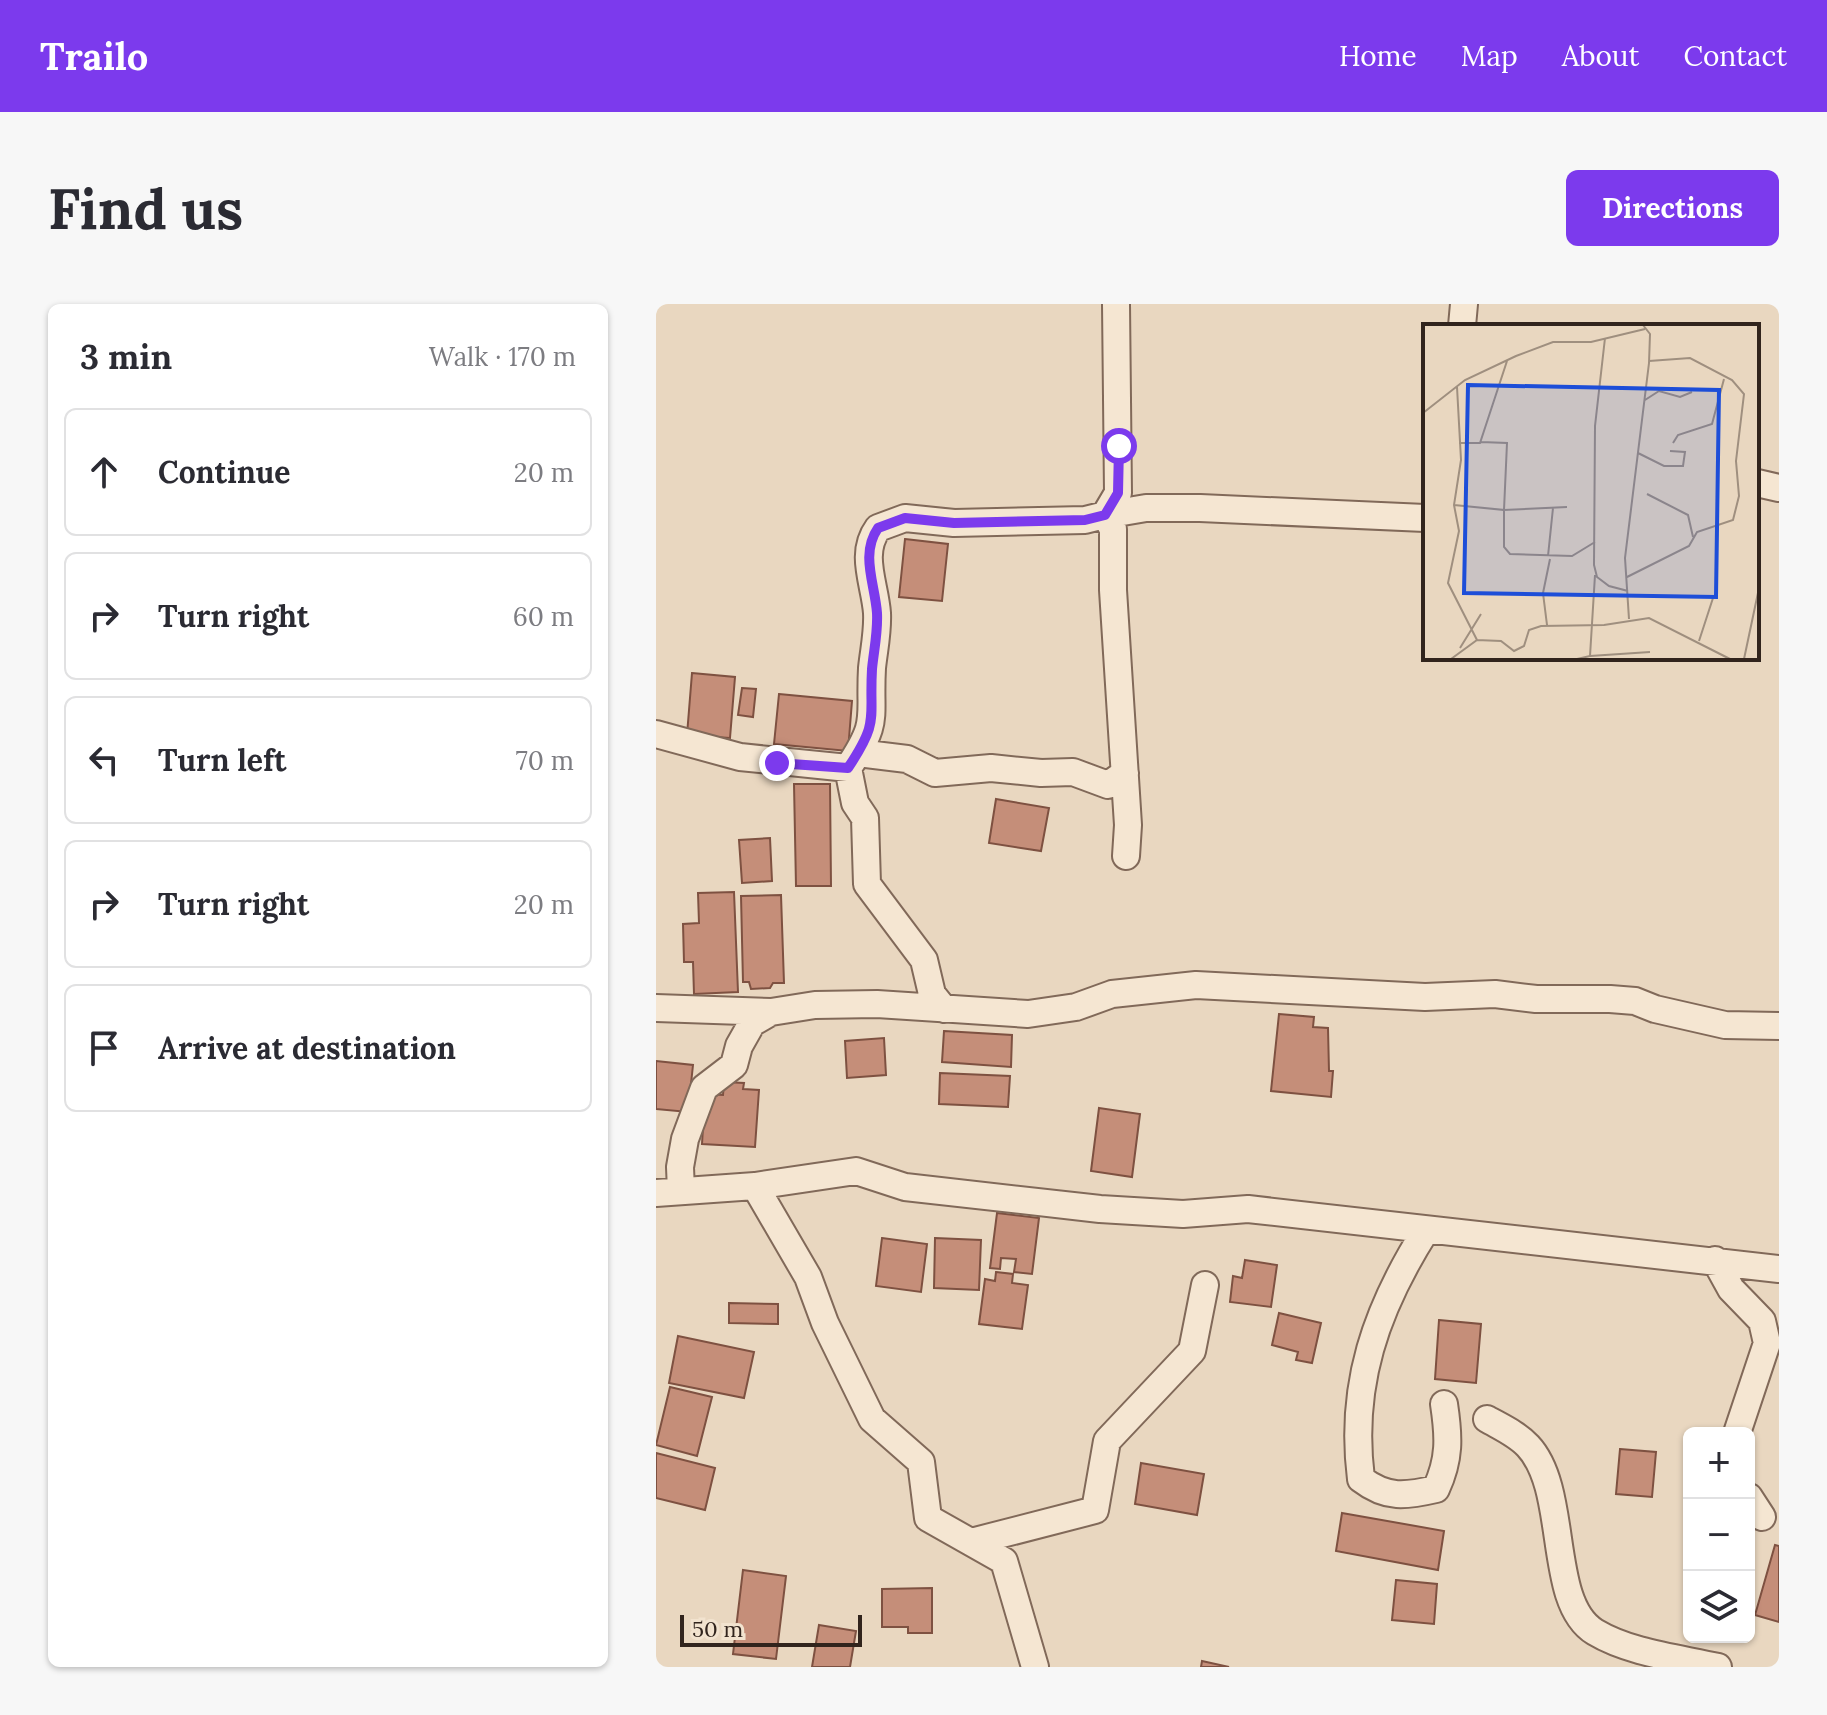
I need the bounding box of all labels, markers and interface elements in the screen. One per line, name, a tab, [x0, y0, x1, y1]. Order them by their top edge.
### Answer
text: Trailo	[40, 32, 148, 80]
text: Home	[1339, 38, 1417, 74]
text: Map	[1461, 38, 1518, 74]
text: About	[1562, 38, 1639, 74]
text: Contact	[1683, 38, 1787, 74]
button: Directions	[1566, 170, 1779, 246]
text: Find us	[48, 173, 243, 244]
inset map	[1423, 324, 1759, 660]
text: 3 min	[80, 335, 172, 378]
text: Walk · 170 m	[429, 340, 576, 373]
route start	[1101, 428, 1137, 464]
icon: ahead	[82, 450, 126, 494]
text: Continue	[158, 453, 290, 491]
text: 20 m	[514, 456, 574, 489]
icon: right	[82, 594, 126, 638]
text: Turn right	[158, 597, 309, 635]
text: 60 m	[513, 600, 574, 633]
icon: left	[82, 738, 126, 782]
text: Turn left	[158, 741, 286, 779]
text: 70 m	[516, 744, 574, 777]
route end	[759, 745, 795, 781]
icon: right	[82, 882, 126, 926]
text: Turn right	[158, 885, 309, 923]
text: 20 m	[514, 888, 574, 921]
icon: arrive	[82, 1026, 126, 1070]
text: Arrive at destination	[158, 1029, 456, 1067]
map controls	[1683, 1427, 1755, 1643]
button: +	[1683, 1427, 1755, 1499]
button: −	[1683, 1499, 1755, 1571]
button: layers	[1683, 1571, 1755, 1643]
scale bar	[680, 1611, 862, 1647]
text: 50 m	[692, 1615, 743, 1643]

